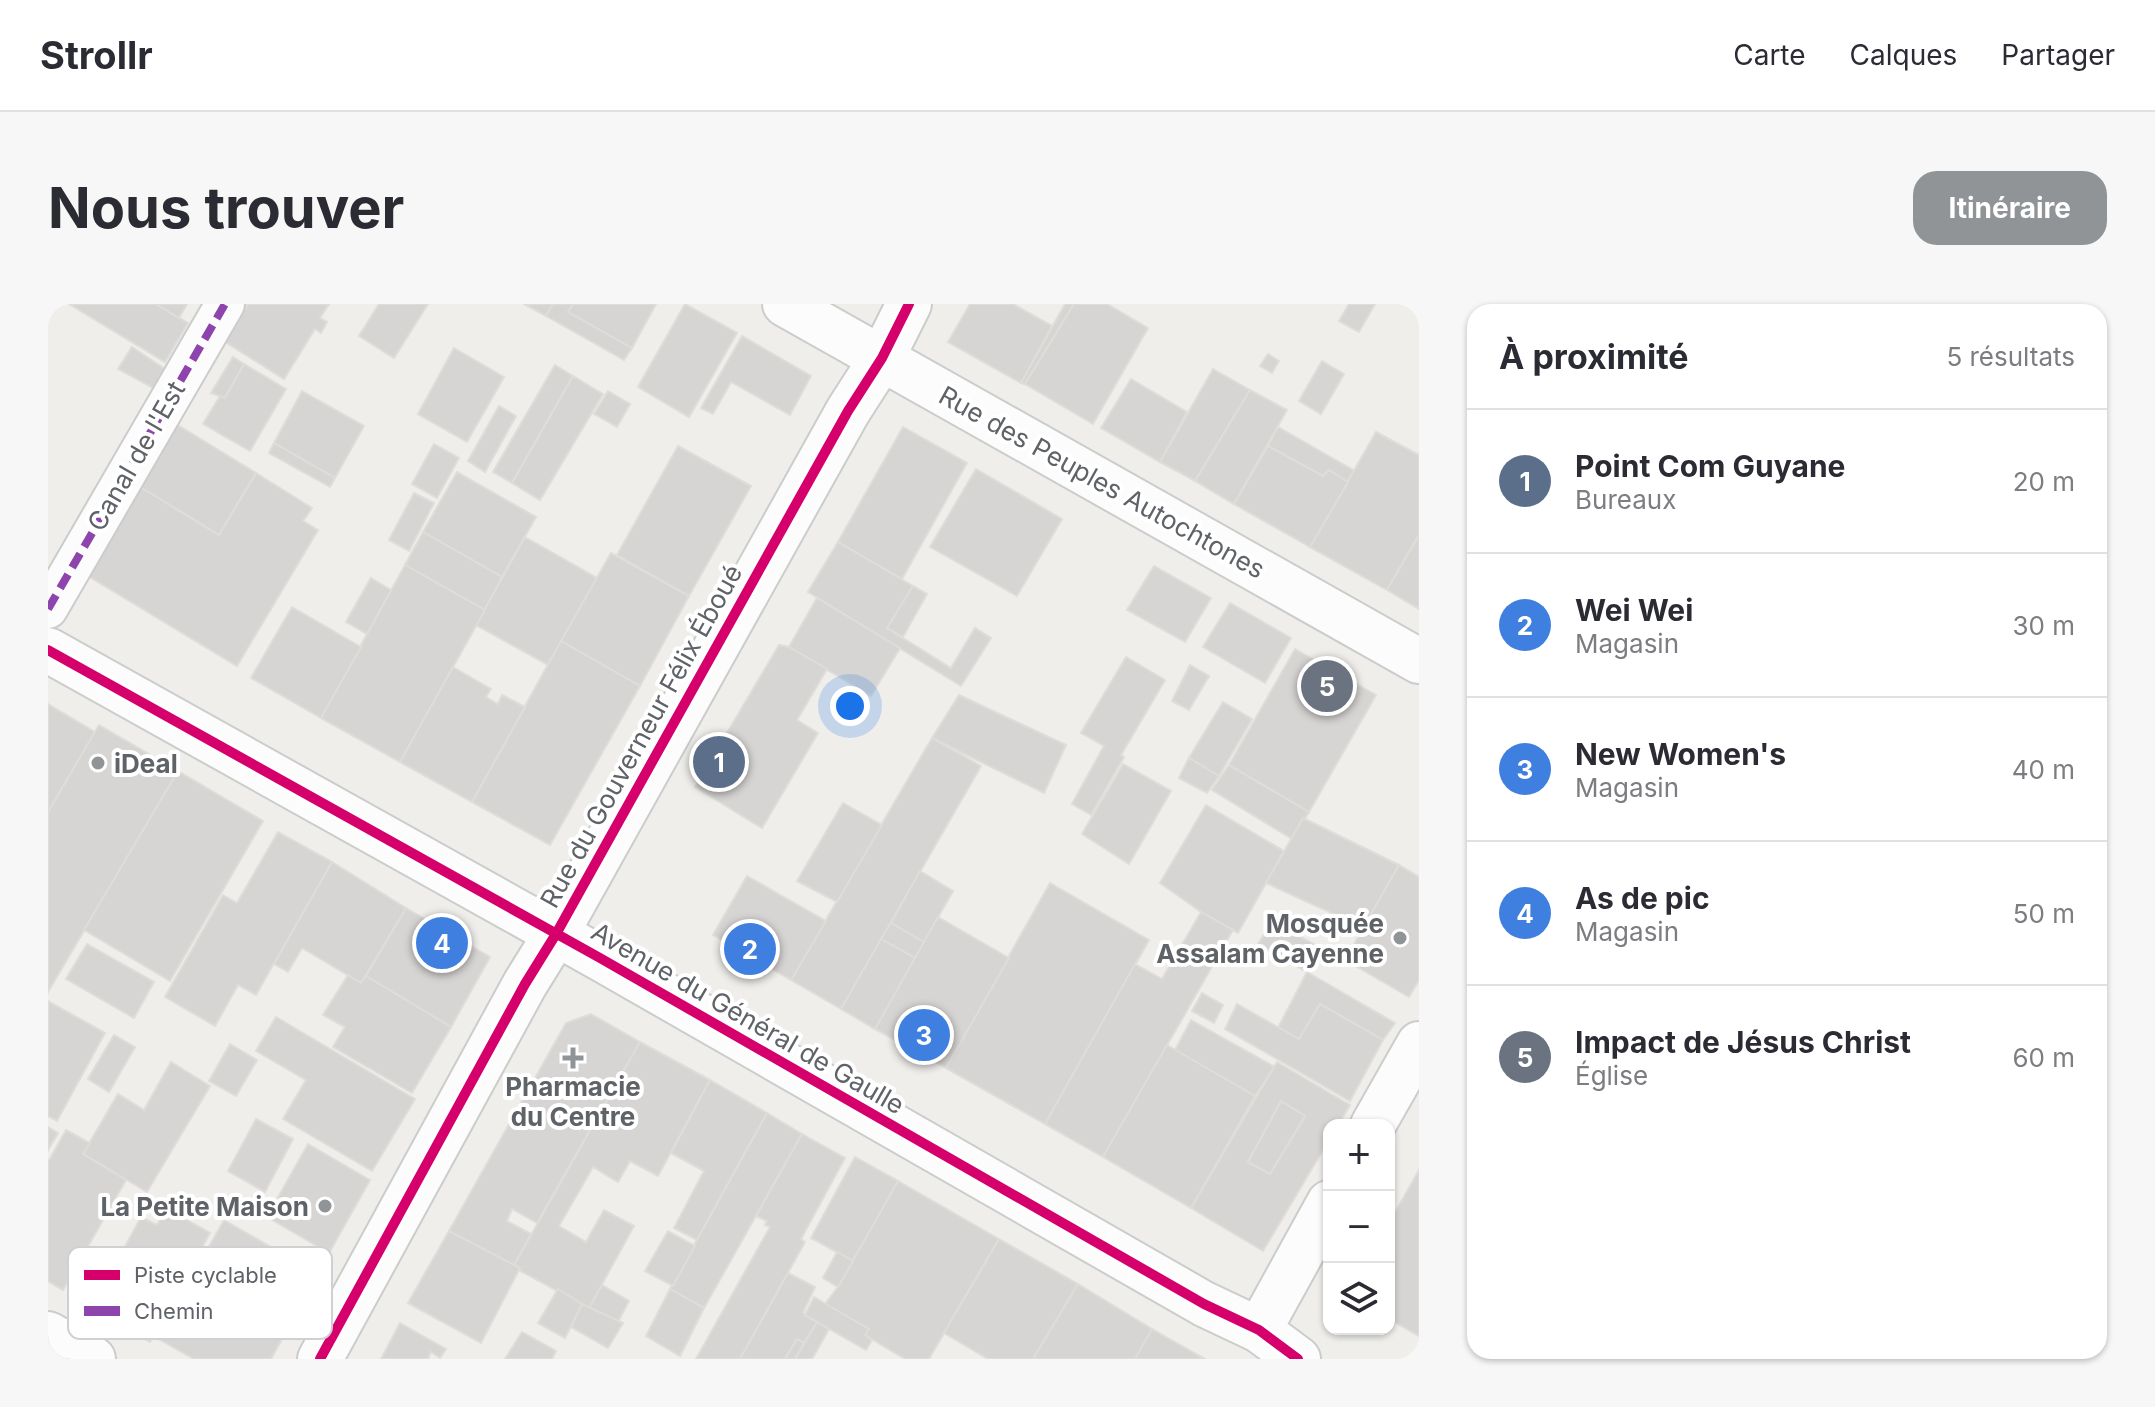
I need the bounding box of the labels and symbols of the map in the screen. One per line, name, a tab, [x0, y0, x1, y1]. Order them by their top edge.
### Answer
street label: Canal de l'Est	[81, 376, 191, 536]
street label: Rue des Peuples Autochtones	[934, 379, 1270, 585]
street label: Rue du Gouverneur Félix Éboué	[534, 559, 748, 913]
pin: 5	[1301, 656, 1353, 716]
your location	[830, 686, 870, 726]
pin: 1	[693, 732, 745, 792]
place label: iDeal	[114, 748, 178, 779]
marker: iDeal	[89, 754, 107, 772]
place label: Mosquée Assalam Cayenne	[1156, 908, 1384, 969]
pin: 4	[416, 913, 468, 973]
street label: Avenue du Général de Gaulle	[586, 916, 910, 1120]
pin: 2	[724, 919, 776, 979]
marker: Mosquée Assalam Cayenne	[1391, 929, 1409, 947]
pin: 3	[898, 1005, 950, 1065]
marker: Pharmacie du Centre	[564, 1049, 582, 1067]
place label: Pharmacie du Centre	[505, 1071, 641, 1132]
place label: La Petite Maison	[100, 1191, 309, 1222]
marker: La Petite Maison	[316, 1197, 334, 1215]
legend	[68, 1247, 332, 1339]
text: Piste cyclable	[134, 1262, 277, 1288]
text: Chemin	[134, 1298, 214, 1324]

